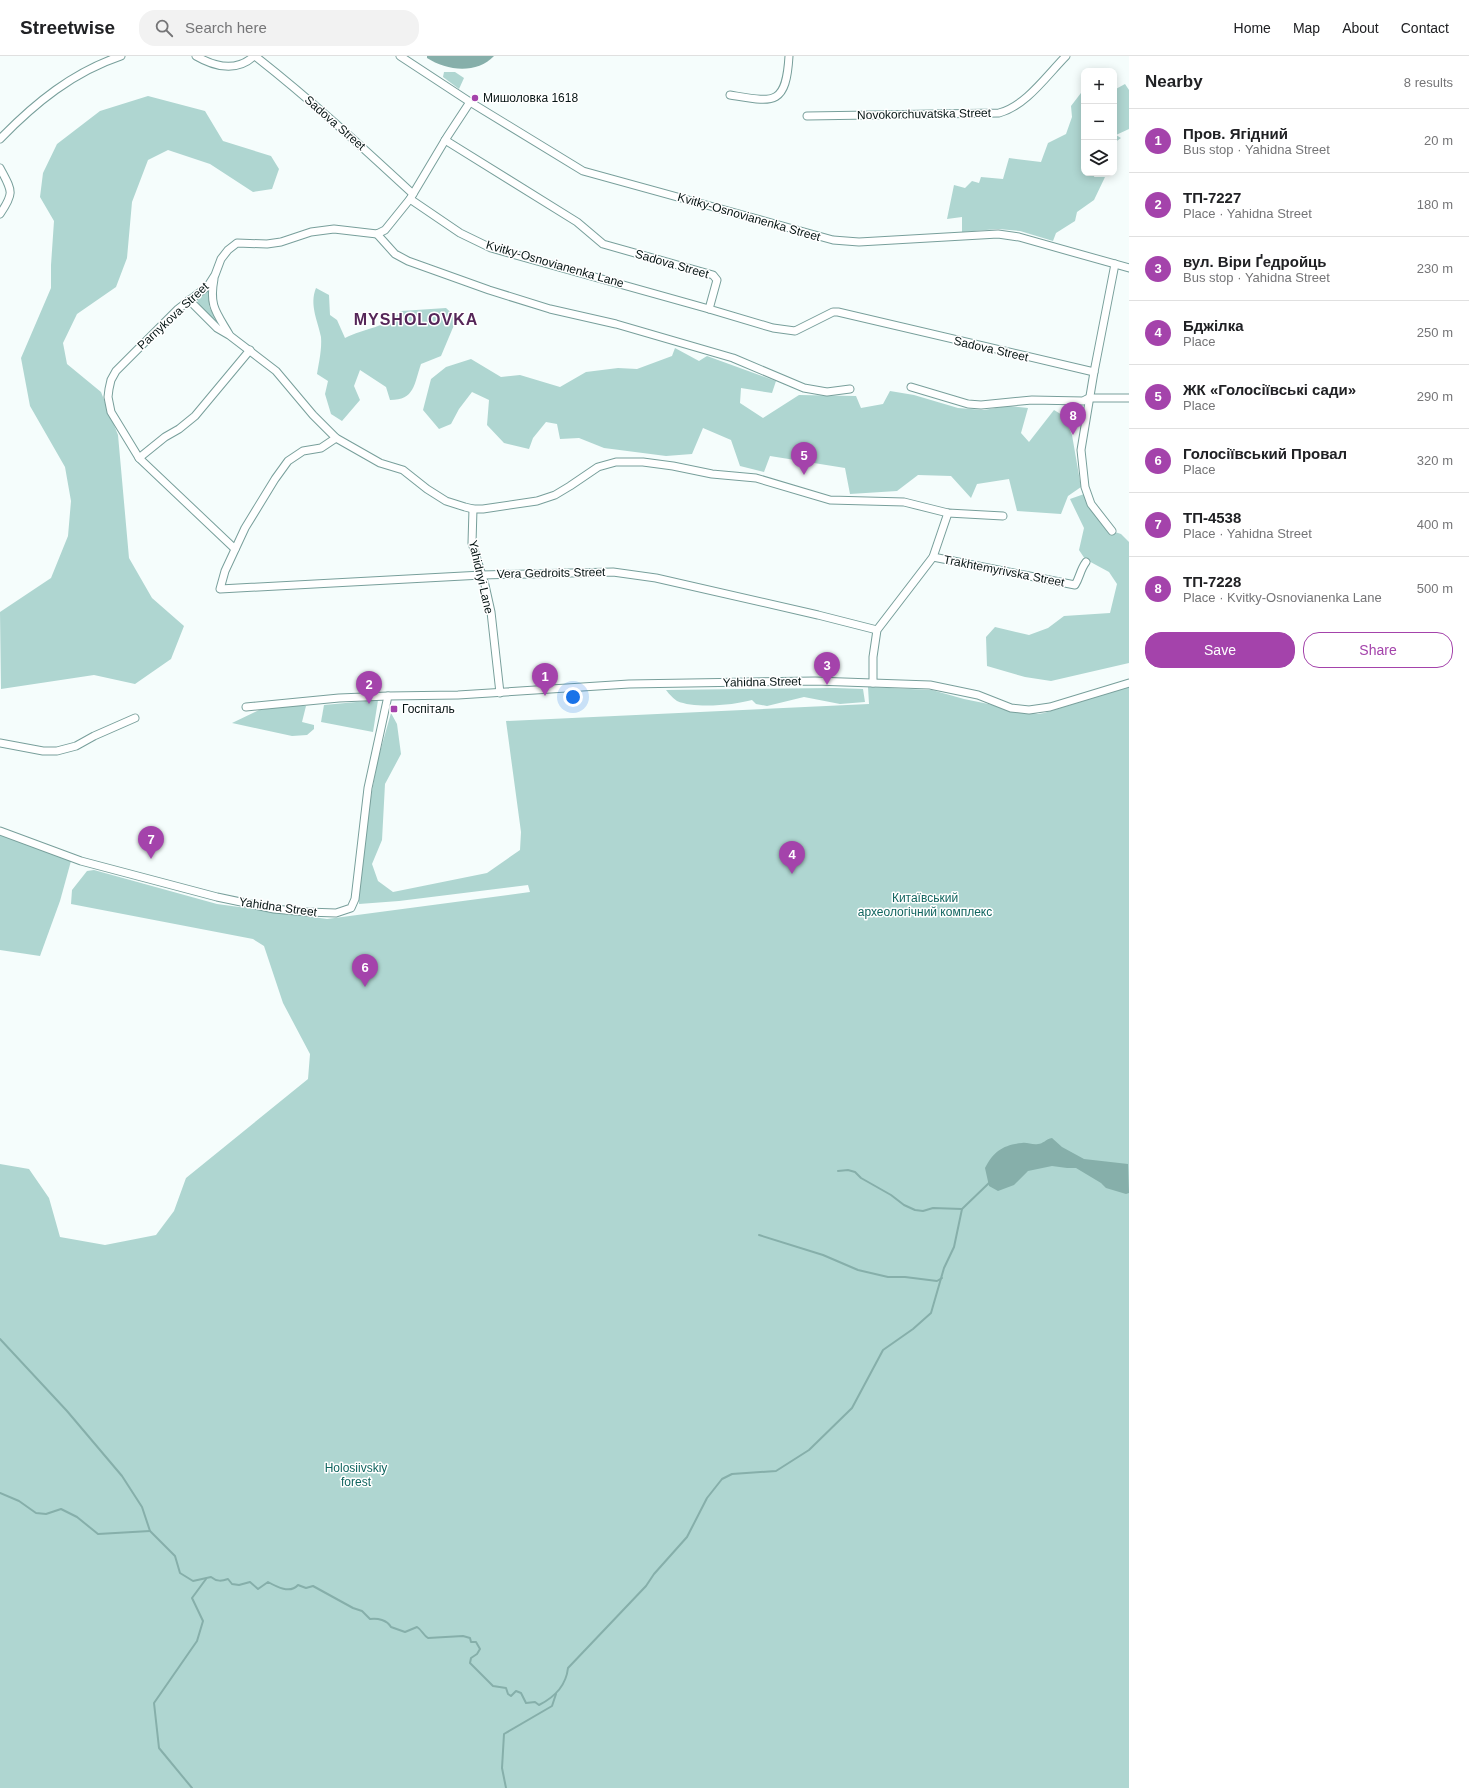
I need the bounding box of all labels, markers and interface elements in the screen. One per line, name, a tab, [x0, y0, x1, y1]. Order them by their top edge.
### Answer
search box	[139, 10, 419, 46]
text: Streetwise	[20, 17, 115, 38]
icon: search	[153, 17, 175, 39]
text: Search here	[185, 19, 267, 36]
text: Home	[1234, 20, 1271, 36]
text: Map	[1293, 20, 1320, 36]
text: About	[1342, 20, 1379, 36]
text: Contact	[1401, 20, 1449, 36]
map controls	[1081, 68, 1117, 176]
button: +	[1081, 68, 1117, 104]
text: Nearby	[1145, 72, 1203, 91]
text: 8 results	[1404, 75, 1453, 90]
place label: Мишоловка 1618	[483, 91, 578, 105]
street label: Sadova Street	[302, 93, 369, 154]
marker: Мишоловка 1618	[470, 93, 480, 103]
button: −	[1081, 104, 1117, 140]
street label: Novokorchuvatska Street	[857, 106, 992, 122]
text: Пров. Ягідний	[1183, 125, 1288, 142]
text: 1	[1154, 133, 1162, 148]
text: 20 m	[1424, 133, 1453, 148]
button: layers	[1081, 140, 1117, 176]
text: Bus stop · Yahidna Street	[1183, 142, 1330, 157]
text: ТП-7227	[1183, 189, 1241, 206]
street label: Kvitky-Osnovianenka Street	[676, 190, 823, 244]
text: 2	[1154, 197, 1162, 212]
text: 180 m	[1417, 197, 1453, 212]
text: Place · Yahidna Street	[1183, 206, 1312, 221]
street label: Kvitky-Osnovianenka Lane	[484, 238, 626, 290]
street label: Sadova Street	[634, 247, 711, 281]
text: вул. Віри Ґедройць	[1183, 253, 1327, 270]
text: 3	[1154, 261, 1162, 276]
text: 230 m	[1417, 261, 1453, 276]
text: Bus stop · Yahidna Street	[1183, 270, 1330, 285]
street label: Parnykova Street	[135, 279, 212, 353]
district label: MYSHOLOVKA	[354, 311, 478, 328]
text: Бджілка	[1183, 317, 1243, 334]
text: 4	[1154, 325, 1162, 340]
text: 250 m	[1417, 325, 1453, 340]
street label: Sadova Street	[952, 334, 1030, 365]
text: Place	[1183, 334, 1216, 349]
text: ЖК «Голосіївські сади»	[1183, 381, 1356, 398]
text: 5	[1154, 389, 1162, 404]
text: 290 m	[1417, 389, 1453, 404]
text: Place	[1183, 398, 1216, 413]
pin: 8	[1060, 402, 1086, 435]
pin: 5	[791, 442, 817, 475]
text: Голосіївський Провал	[1183, 445, 1347, 462]
text: 6	[1154, 453, 1162, 468]
text: 320 m	[1417, 453, 1453, 468]
text: Place	[1183, 462, 1216, 477]
text: ТП-4538	[1183, 509, 1241, 526]
text: 7	[1154, 517, 1162, 532]
text: 400 m	[1417, 517, 1453, 532]
text: Place · Yahidna Street	[1183, 526, 1312, 541]
street label: Yahidnyi Lane	[466, 539, 496, 616]
street label: Trakhtemyrivska Street	[942, 552, 1066, 590]
street label: Vera Gedroits Street	[497, 565, 606, 581]
text: ТП-7228	[1183, 573, 1241, 590]
text: 8	[1154, 581, 1162, 596]
text: 500 m	[1417, 581, 1453, 596]
text: Place · Kvitky-Osnovianenka Lane	[1183, 590, 1382, 605]
button: Save	[1145, 632, 1295, 668]
button: Share	[1303, 632, 1453, 668]
pin: 3	[814, 652, 840, 685]
pin: 1	[532, 663, 558, 696]
pin: 2	[356, 671, 382, 704]
street label: Yahidna Street	[723, 674, 802, 690]
your location	[563, 687, 583, 707]
place label: Госпіталь	[402, 702, 455, 716]
marker: Госпіталь	[389, 704, 399, 714]
pin: 7	[138, 826, 164, 859]
pin: 4	[779, 841, 805, 874]
park label: Китаївський археологічний комплекс	[858, 891, 992, 919]
street label: Yahidna Street	[238, 895, 318, 919]
pin: 6	[352, 954, 378, 987]
park label: Holosiivskiy forest	[325, 1461, 387, 1489]

